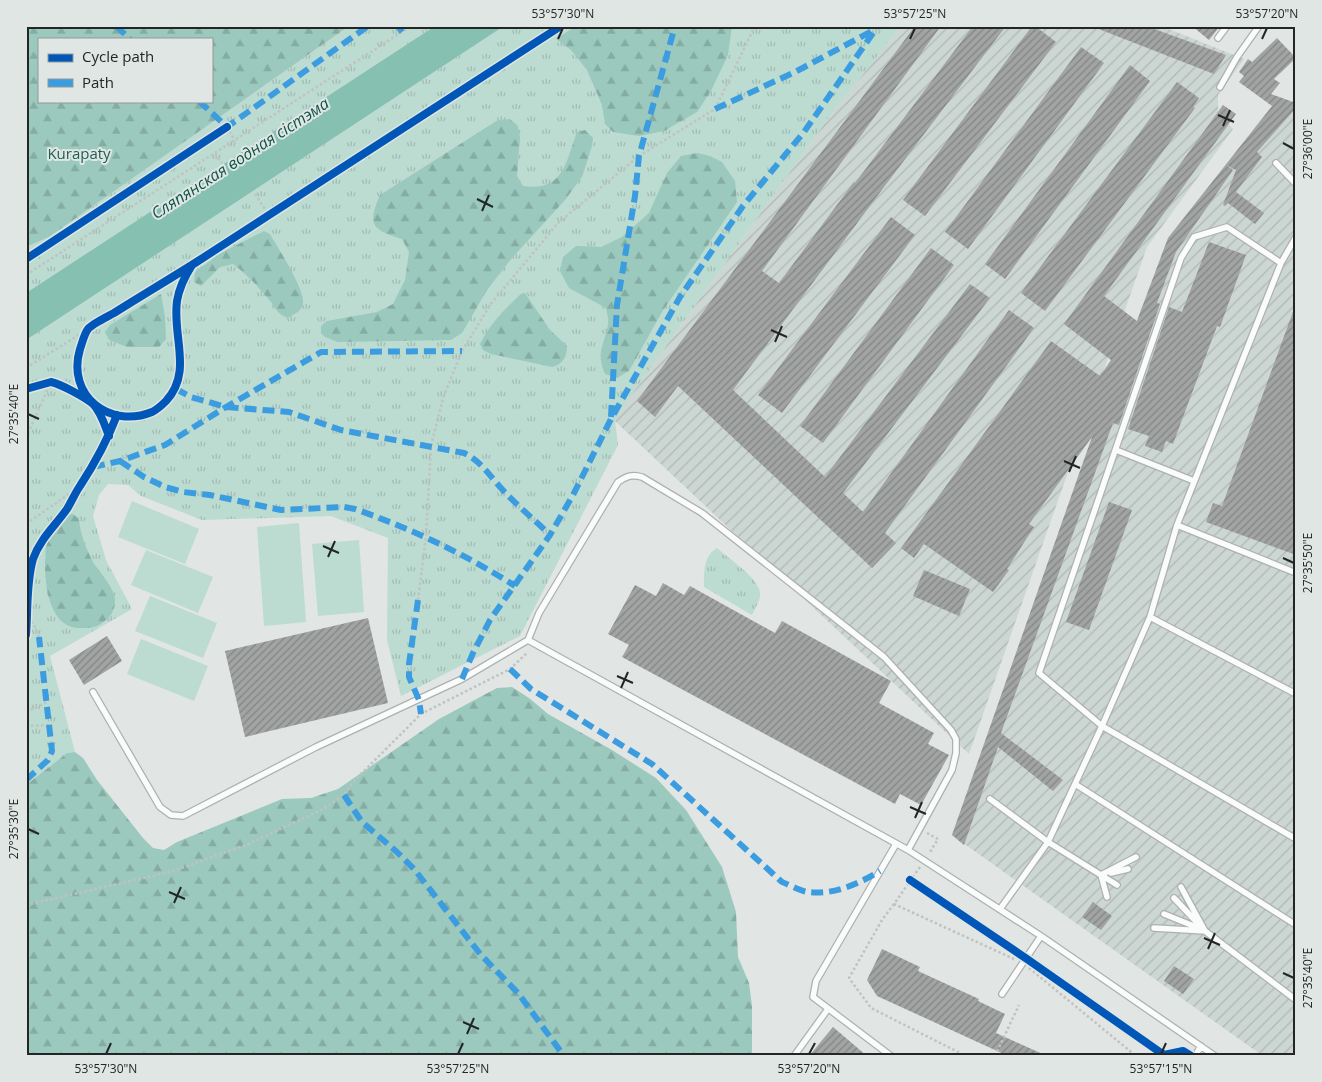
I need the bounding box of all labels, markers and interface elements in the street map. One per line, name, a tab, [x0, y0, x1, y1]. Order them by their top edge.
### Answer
text: 53°57'30"N	[532, 5, 594, 22]
text: 53°57'25"N	[884, 5, 946, 22]
text: 53°57'20"N	[1236, 5, 1298, 22]
legend	[38, 38, 212, 102]
text: Cycle path	[82, 46, 154, 66]
text: Path	[82, 72, 114, 92]
water label: Сляпянская водная сістэма	[147, 92, 333, 224]
text: 27°36'00"E	[1299, 119, 1316, 179]
park label: Kurapaty	[47, 143, 111, 163]
text: 27°35'40"E	[5, 384, 22, 444]
text: 27°35'50"E	[1299, 533, 1316, 593]
text: 27°35'30"E	[5, 799, 22, 859]
text: 27°35'40"E	[1299, 948, 1316, 1008]
text: 53°57'30"N	[75, 1060, 137, 1077]
text: 53°57'25"N	[427, 1060, 489, 1077]
text: 53°57'20"N	[778, 1060, 840, 1077]
text: 53°57'15"N	[1130, 1060, 1192, 1077]

